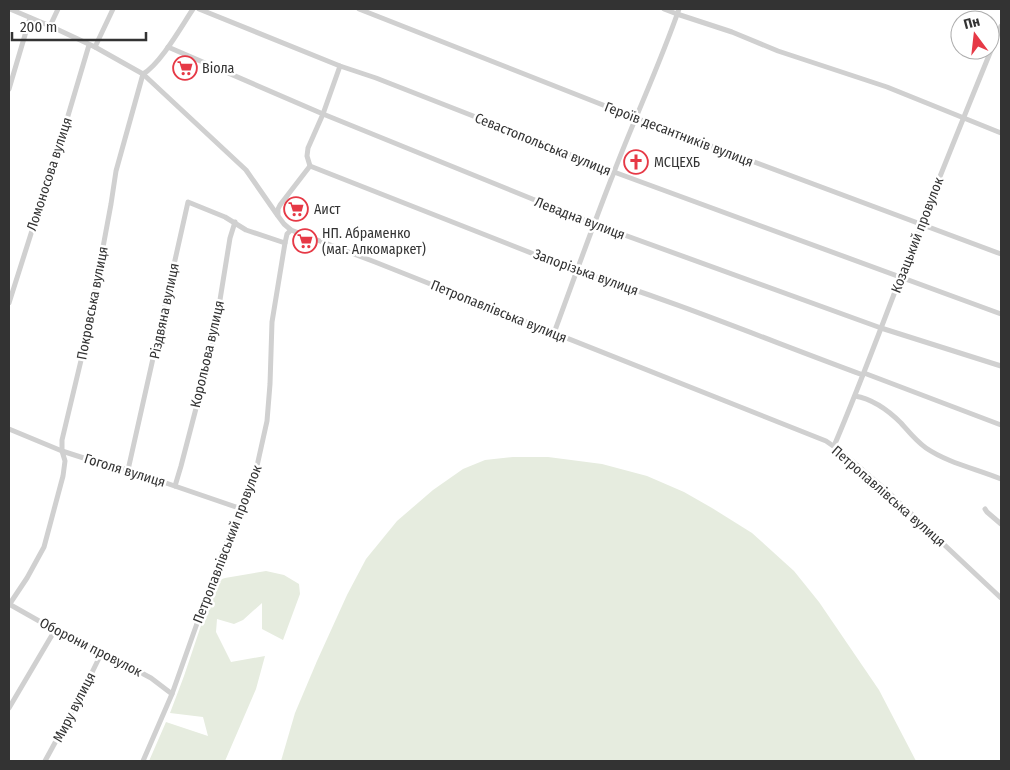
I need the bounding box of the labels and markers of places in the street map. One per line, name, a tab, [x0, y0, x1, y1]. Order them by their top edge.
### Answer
supermarket icon: Віола	[172, 55, 198, 81]
place label: Віола	[202, 60, 235, 77]
church icon: МСЦЕХБ	[623, 149, 649, 175]
place label: МСЦЕХБ	[654, 154, 700, 171]
supermarket icon: Аист	[283, 196, 309, 222]
place label: Аист	[314, 201, 341, 218]
place label: НП. Абраменко (маг. Алкомаркет)	[322, 225, 426, 258]
supermarket icon: НП. Абраменко (маг. Алкомаркет)	[292, 228, 318, 254]

